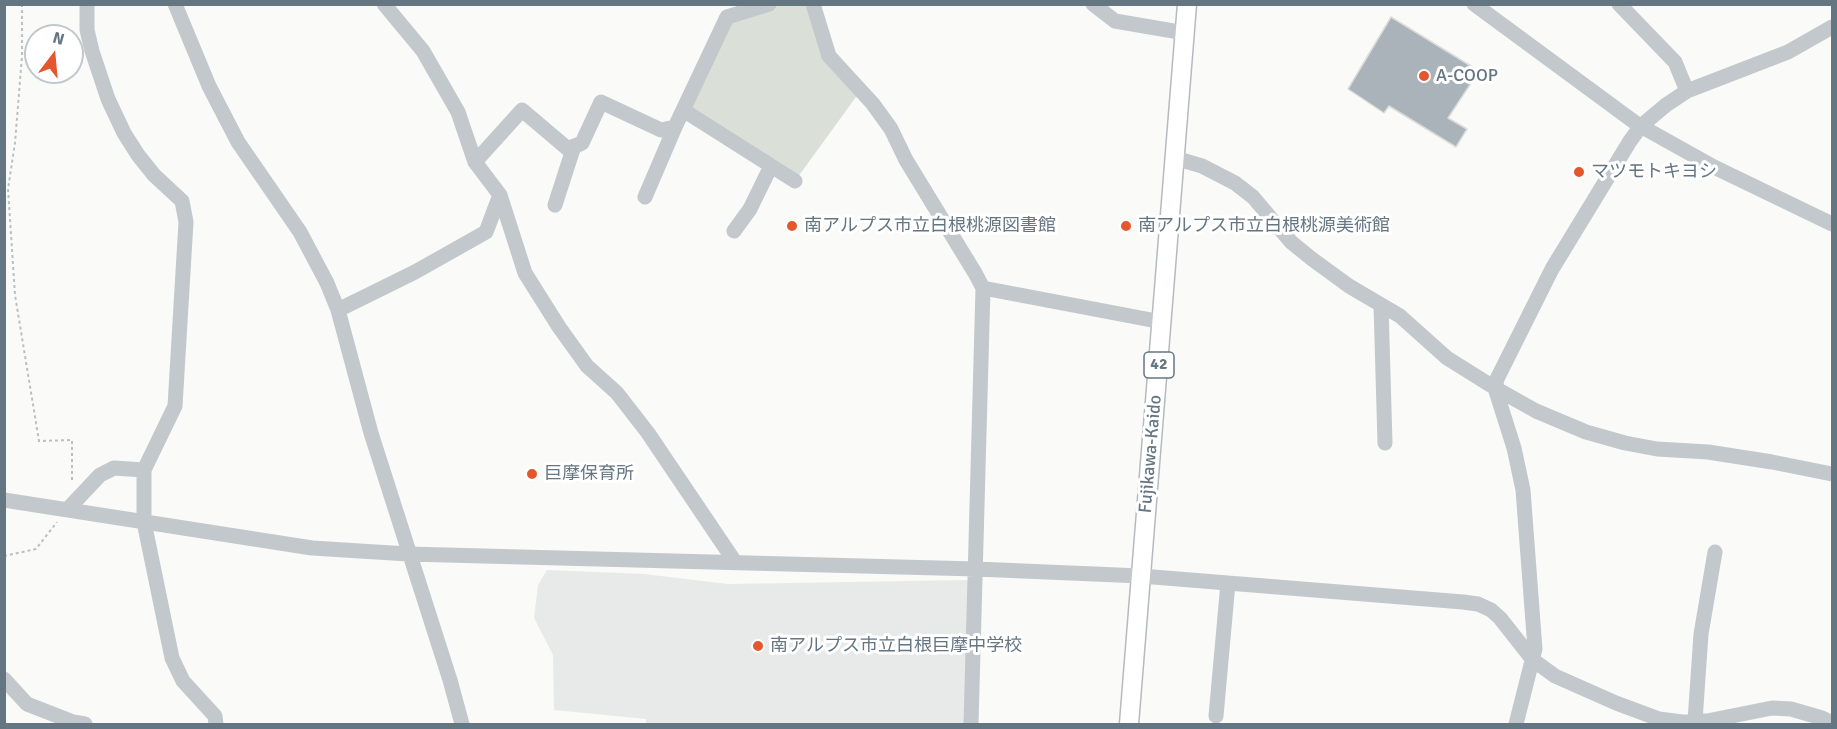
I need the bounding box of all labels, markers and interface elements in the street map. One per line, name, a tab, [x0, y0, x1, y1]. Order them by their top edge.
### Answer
north arrow	[24, 24, 84, 84]
text: N	[50, 27, 67, 50]
place label: A-COOP	[1436, 65, 1498, 87]
marker: A-COOP	[1417, 69, 1431, 83]
place label: マツモトキヨシ	[1591, 161, 1717, 183]
marker: マツモトキヨシ	[1572, 165, 1586, 179]
place label: 南アルプス市立白根桃源図書館	[804, 215, 1056, 237]
place label: 南アルプス市立白根桃源美術館	[1138, 215, 1390, 237]
marker: 南アルプス市立白根桃源図書館	[785, 219, 799, 233]
marker: 南アルプス市立白根桃源美術館	[1119, 219, 1133, 233]
road number: 42	[1144, 352, 1174, 378]
street label: Fujikawa-Kaido	[1135, 394, 1167, 514]
place label: 巨摩保育所	[544, 463, 634, 485]
marker: 巨摩保育所	[525, 467, 539, 481]
place label: 南アルプス市立白根巨摩中学校	[770, 635, 1022, 657]
marker: 南アルプス市立白根巨摩中学校	[751, 639, 765, 653]

